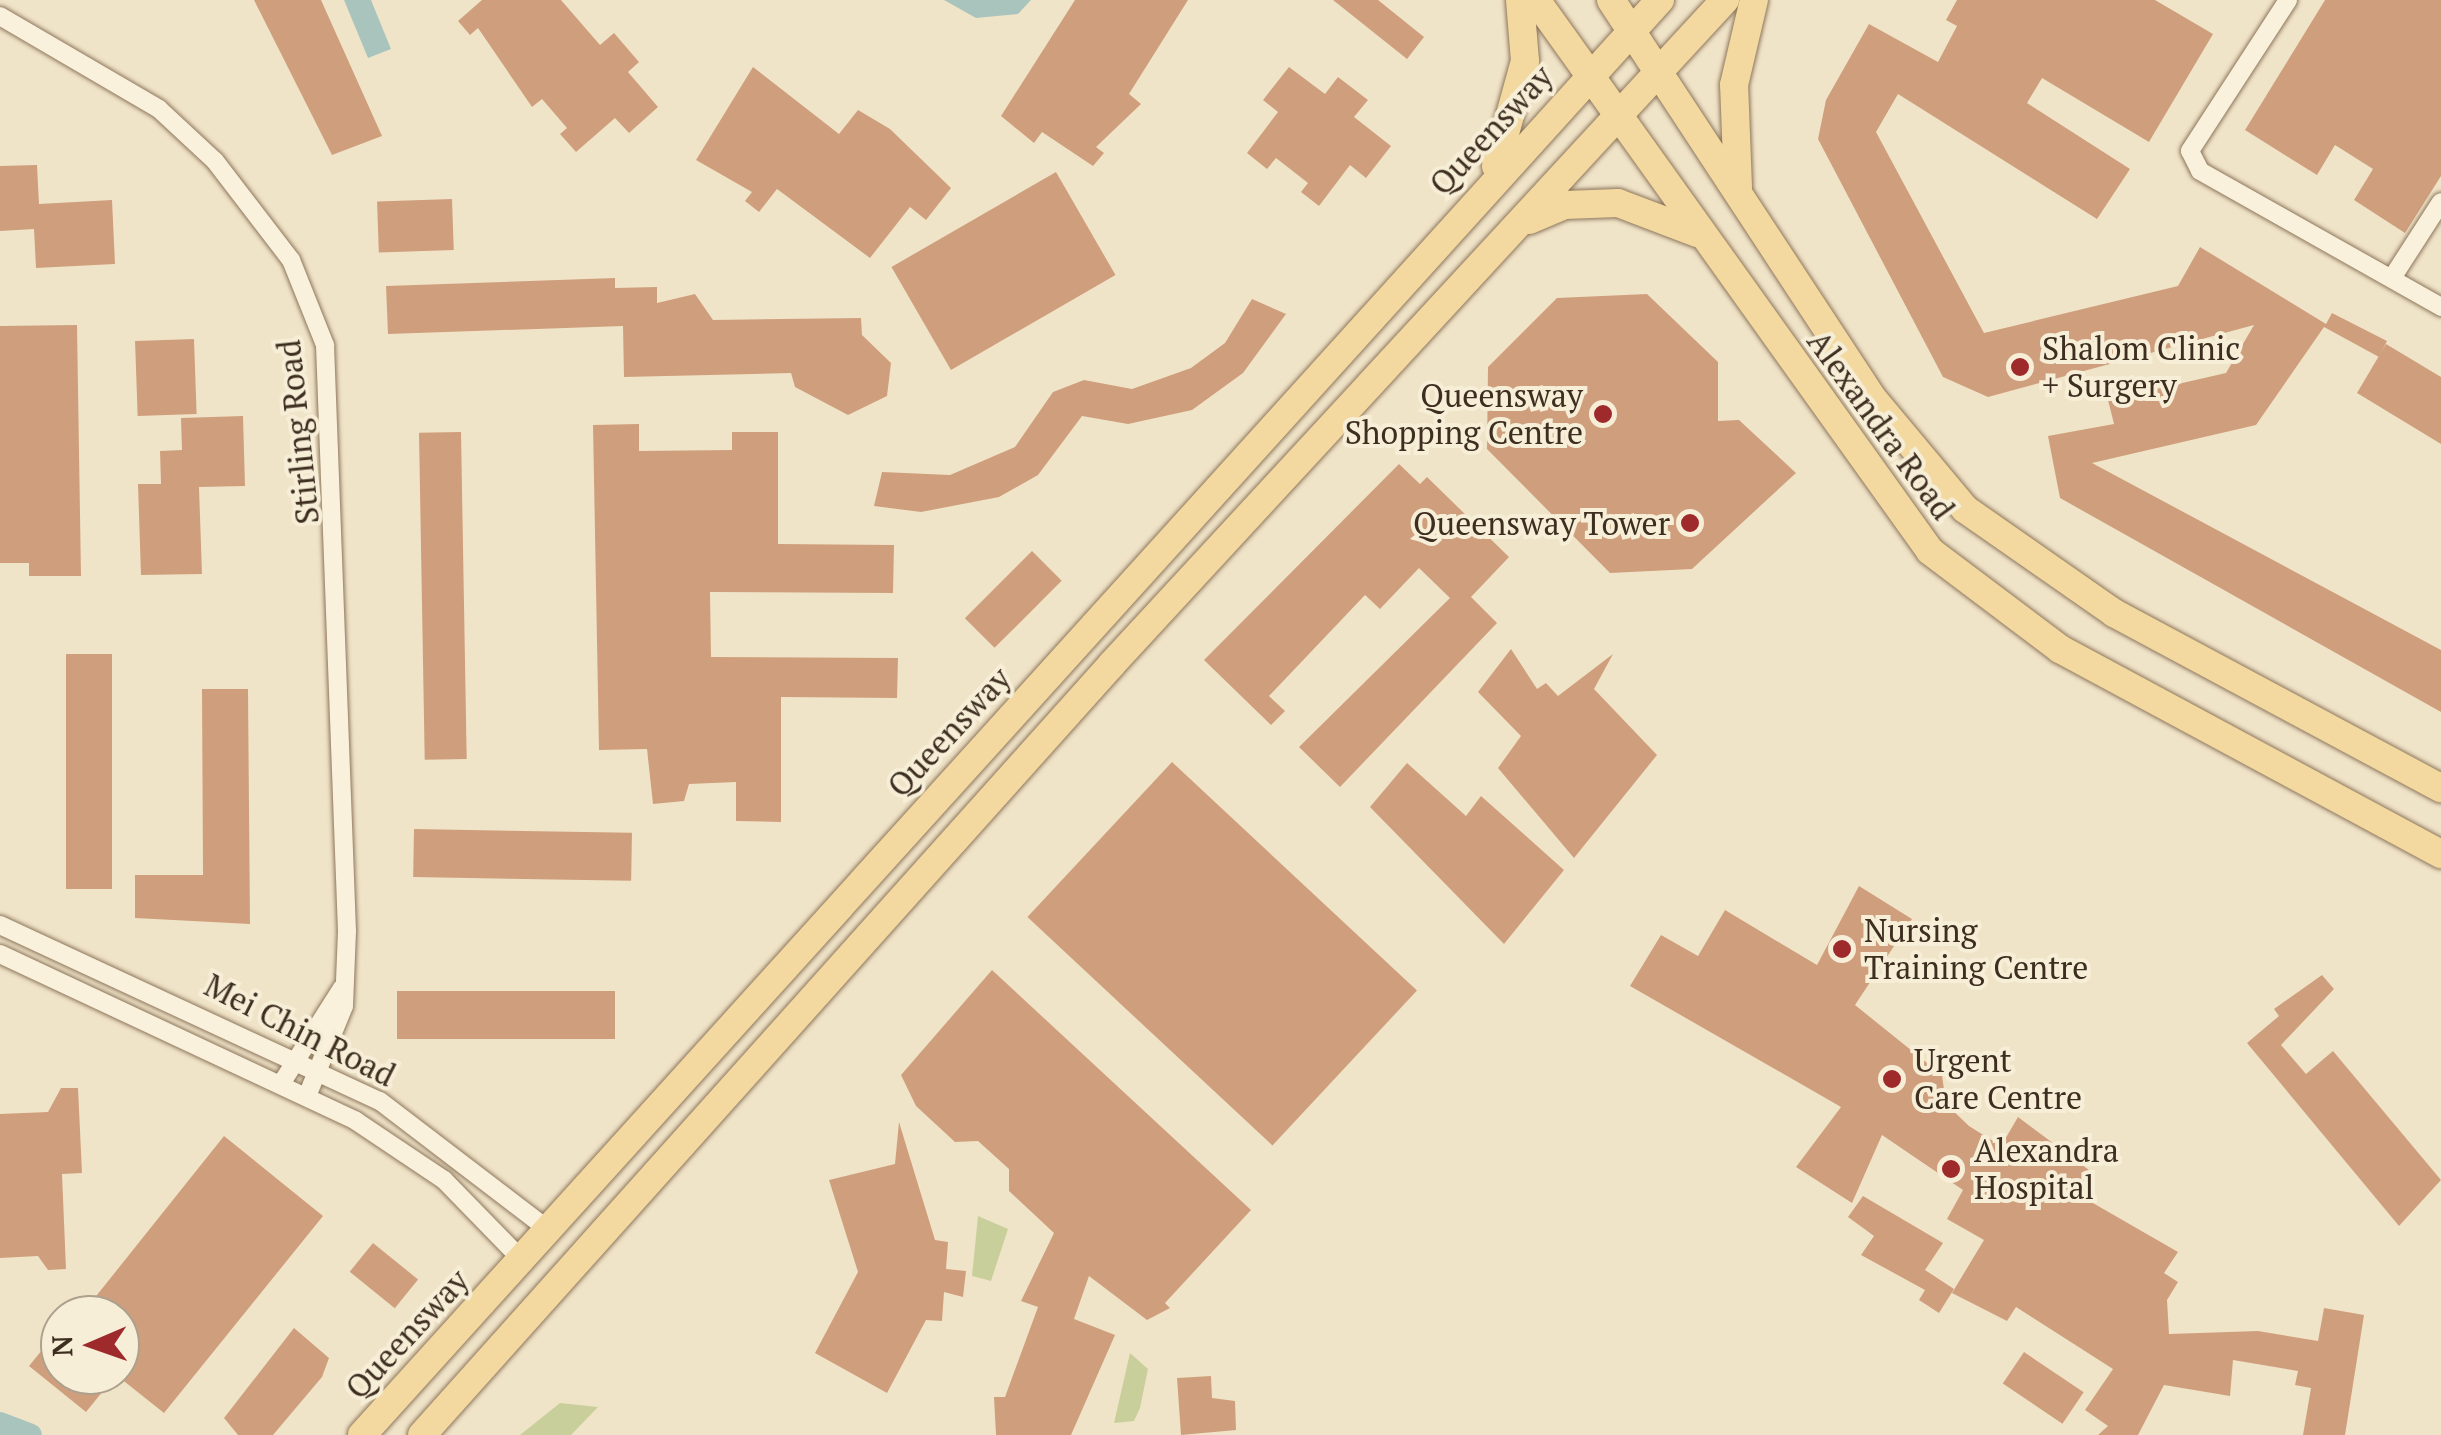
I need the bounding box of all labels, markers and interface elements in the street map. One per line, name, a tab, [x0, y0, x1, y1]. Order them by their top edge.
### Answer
street label: Queensway	[1421, 57, 1561, 203]
street label: Alexandra Road	[1800, 323, 1962, 527]
place label: Shalom Clinic + Surgery	[2042, 330, 2240, 405]
street label: Stirling Road	[269, 338, 327, 526]
marker: Shalom Clinic + Surgery	[2007, 354, 2033, 380]
place label: Queensway Shopping Centre	[1345, 377, 1583, 452]
marker: Queensway Shopping Centre	[1592, 403, 1614, 425]
place label: Queensway Tower	[1413, 504, 1670, 542]
marker: Queensway Tower	[1679, 512, 1701, 534]
street label: Queensway	[879, 659, 1019, 805]
place label: Nursing Training Centre	[1864, 912, 2088, 987]
marker: Nursing Training Centre	[1829, 936, 1855, 962]
street label: Mei Chin Road	[198, 966, 402, 1094]
place label: Urgent Care Centre	[1914, 1042, 2082, 1117]
marker: Urgent Care Centre	[1879, 1066, 1905, 1092]
place label: Alexandra Hospital	[1974, 1132, 2119, 1207]
marker: Alexandra Hospital	[1938, 1156, 1964, 1182]
street label: Queensway	[337, 1261, 477, 1407]
north arrow	[40, 1295, 140, 1395]
text: N	[43, 1335, 80, 1357]

